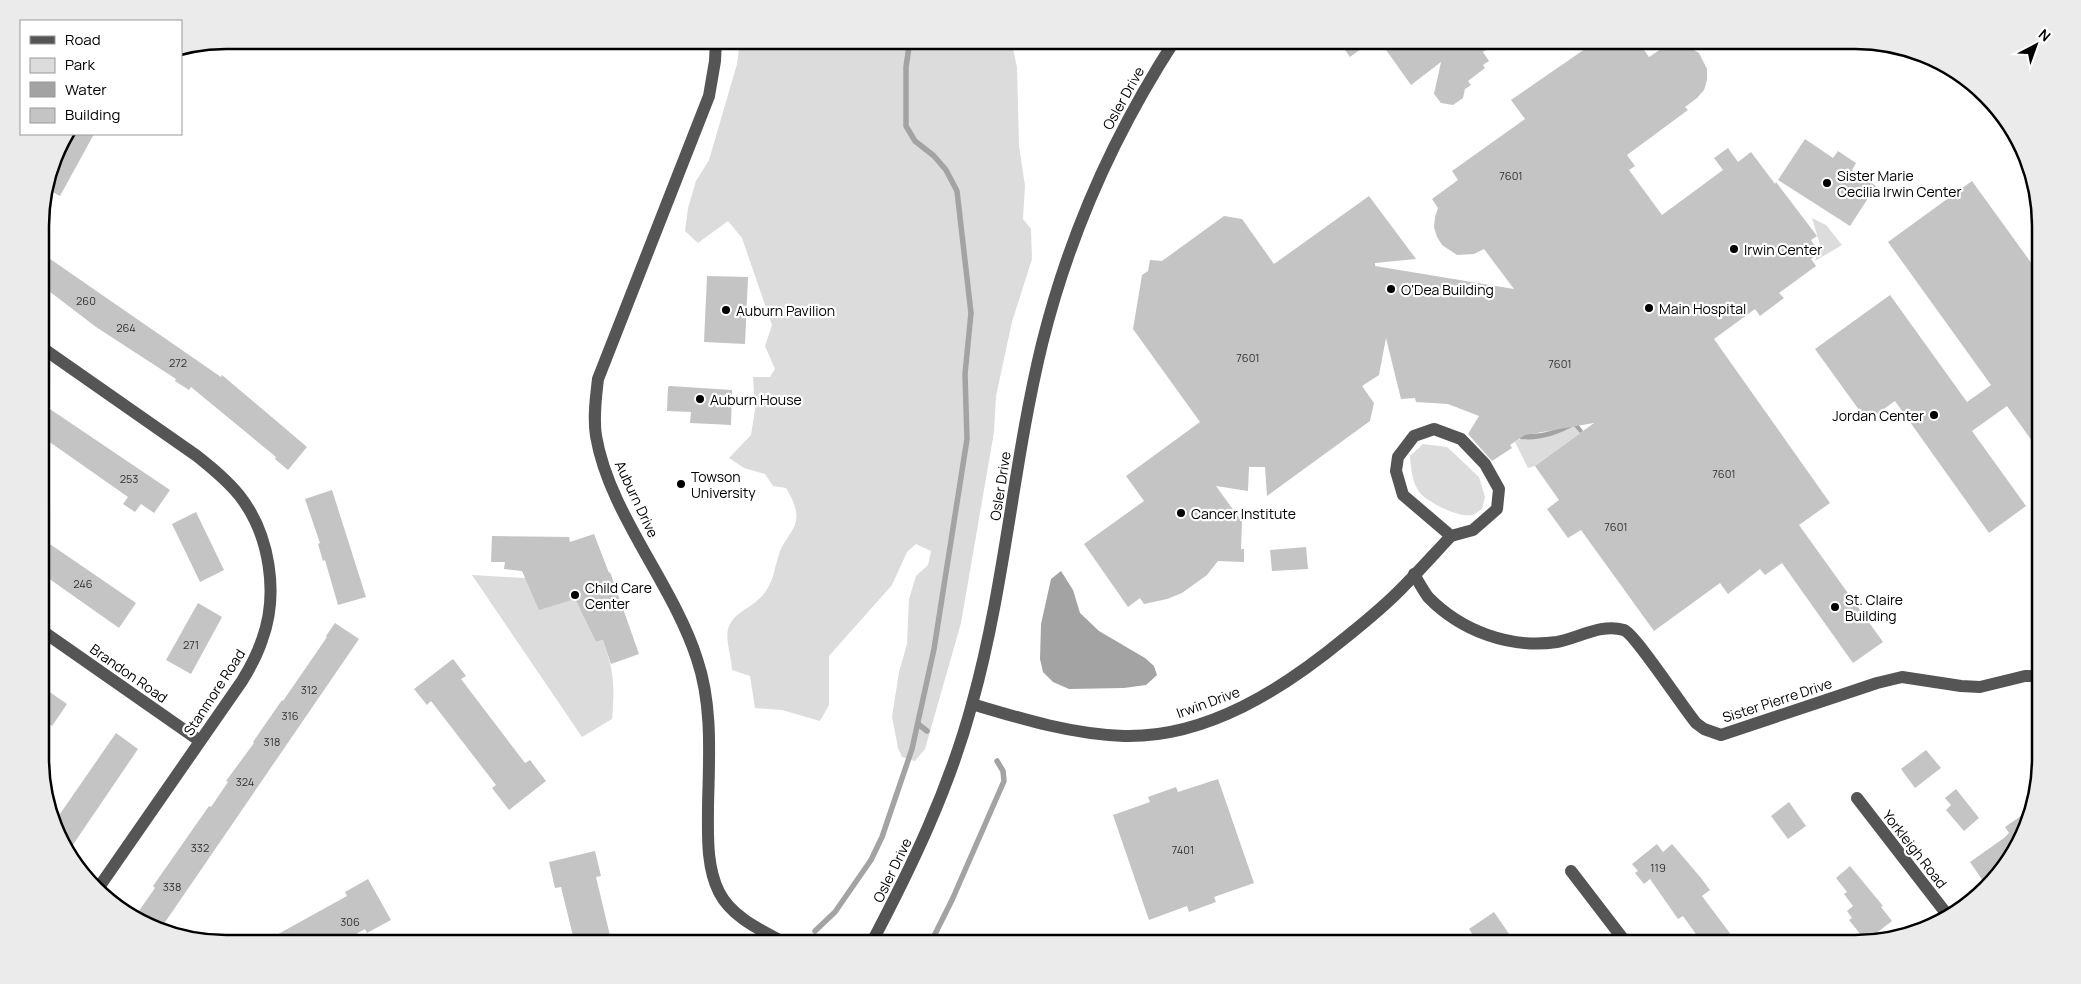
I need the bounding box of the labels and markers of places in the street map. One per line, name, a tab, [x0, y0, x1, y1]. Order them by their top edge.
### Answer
place label: Sister Marie Cecilia Irwin Center	[1837, 166, 1961, 201]
marker: Sister Marie Cecilia Irwin Center	[1821, 177, 1833, 189]
place label: Irwin Center	[1744, 240, 1822, 259]
marker: Irwin Center	[1728, 243, 1740, 255]
place label: O'Dea Building	[1401, 280, 1494, 299]
marker: O'Dea Building	[1385, 283, 1397, 295]
place label: Main Hospital	[1659, 299, 1746, 318]
place label: Auburn Pavilion	[736, 301, 835, 320]
marker: Main Hospital	[1643, 302, 1655, 314]
marker: Auburn Pavilion	[720, 304, 732, 316]
place label: Auburn House	[710, 390, 802, 409]
marker: Auburn House	[694, 393, 706, 405]
place label: Jordan Center	[1832, 406, 1924, 425]
marker: Jordan Center	[1928, 409, 1940, 421]
place label: Towson University	[691, 467, 756, 502]
marker: Towson University	[675, 478, 687, 490]
place label: Cancer Institute	[1191, 504, 1296, 523]
marker: Cancer Institute	[1175, 507, 1187, 519]
place label: Child Care Center	[585, 578, 652, 613]
marker: Child Care Center	[569, 589, 581, 601]
place label: St. Claire Building	[1845, 590, 1903, 625]
marker: St. Claire Building	[1829, 601, 1841, 613]

